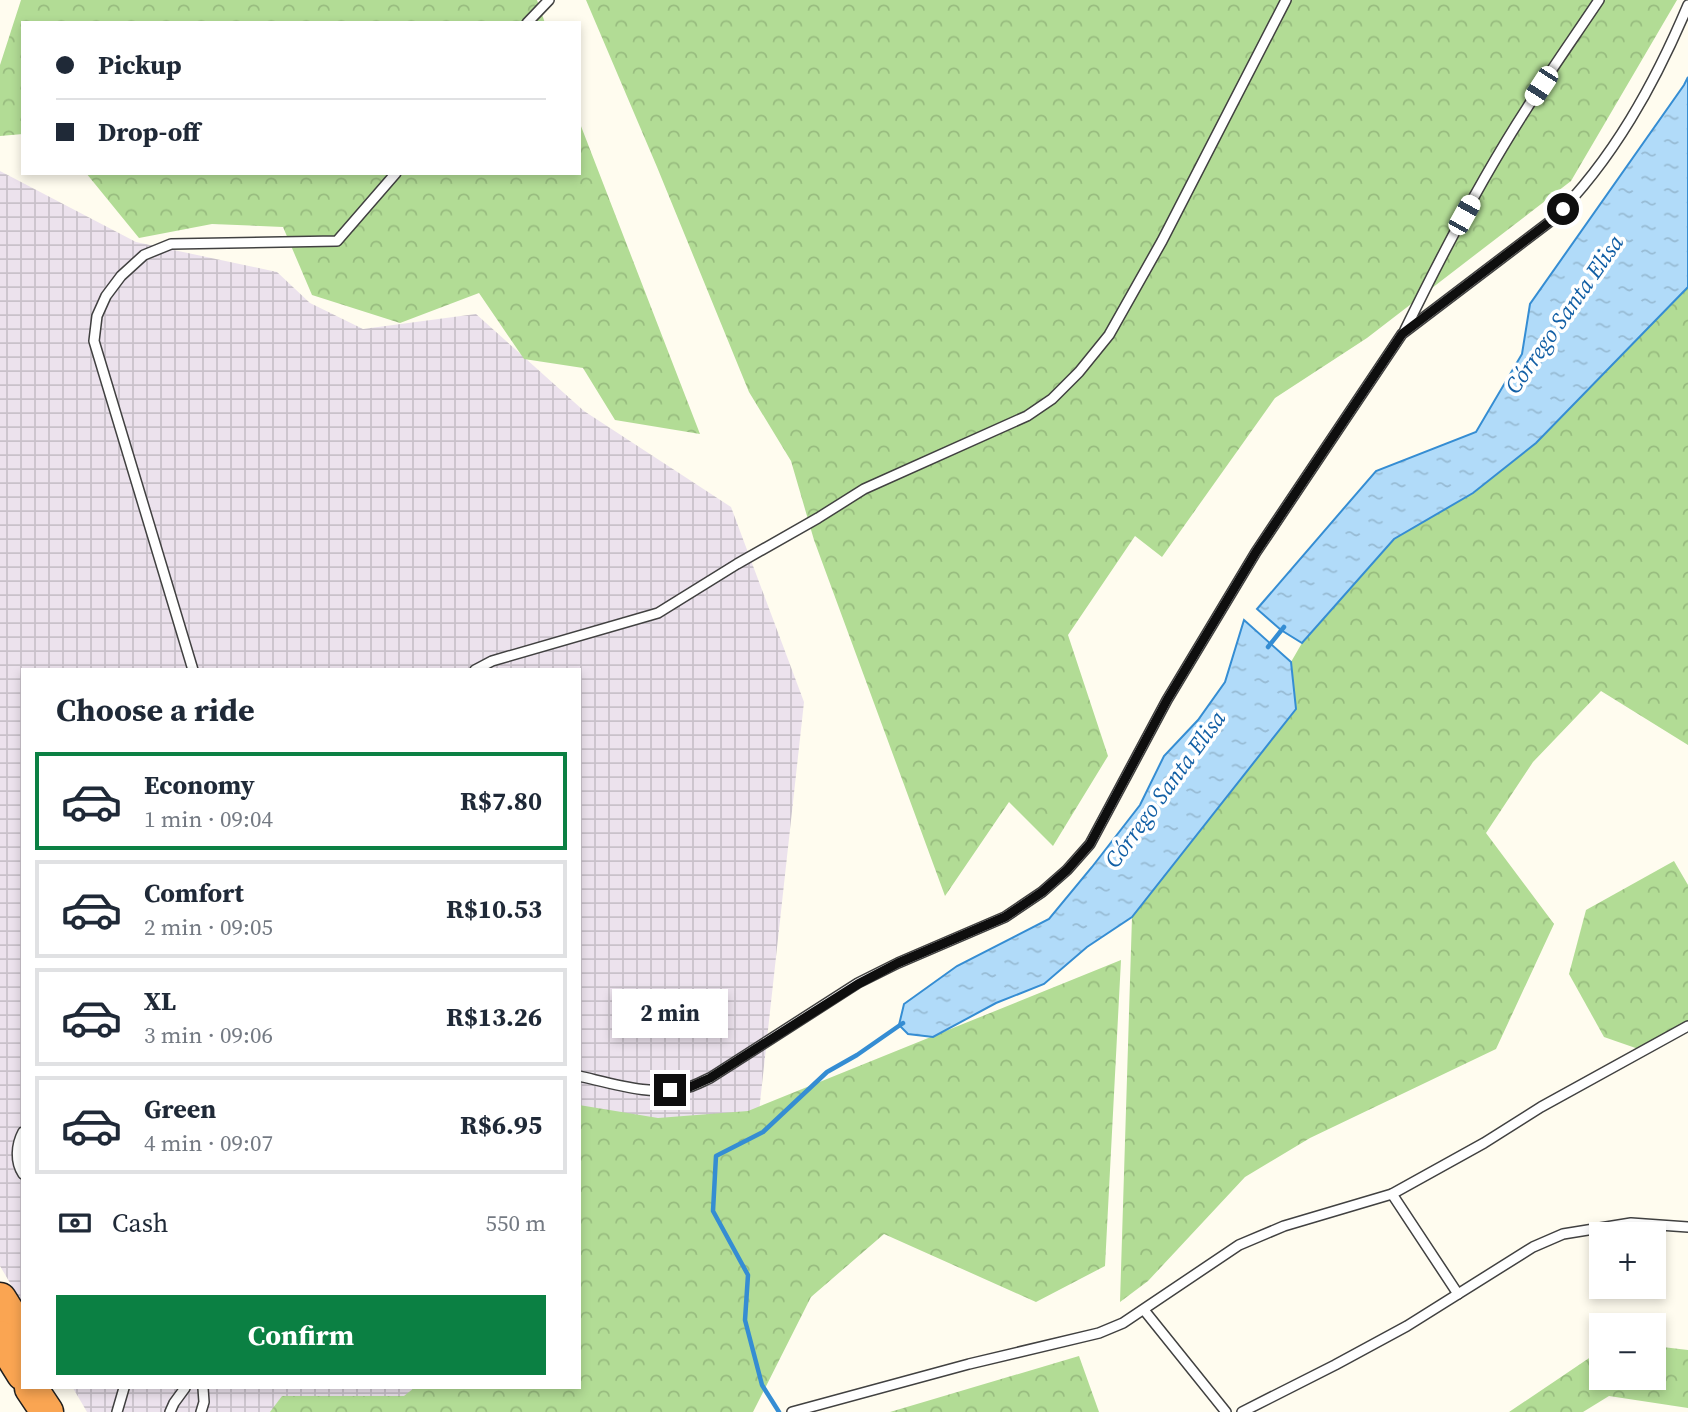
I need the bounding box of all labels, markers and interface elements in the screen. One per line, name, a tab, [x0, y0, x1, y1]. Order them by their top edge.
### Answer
text: Pickup	[98, 47, 182, 83]
car	[1521, 63, 1562, 109]
text: Drop-off	[98, 114, 200, 150]
car	[1445, 192, 1484, 238]
route start	[1547, 193, 1579, 225]
water label: Córrego Santa Elisa	[1497, 228, 1631, 400]
text: Choose a ride	[56, 688, 255, 732]
water label: Córrego Santa Elisa	[1097, 704, 1233, 874]
text: Economy	[144, 767, 255, 803]
icon: car	[60, 770, 123, 833]
text: R$7.80	[460, 783, 542, 819]
text: 1 min · 09:04	[144, 803, 273, 835]
text: Comfort	[144, 875, 244, 911]
icon: car	[60, 878, 123, 941]
text: R$10.53	[446, 891, 542, 927]
text: 2 min · 09:05	[144, 911, 273, 943]
text: XL	[144, 983, 176, 1019]
icon: car	[60, 986, 123, 1049]
callout: 2 min	[612, 988, 728, 1038]
text: 2 min	[640, 997, 700, 1029]
text: R$13.26	[446, 999, 542, 1035]
text: 3 min · 09:06	[144, 1019, 273, 1051]
route end	[654, 1074, 686, 1106]
text: Green	[144, 1091, 216, 1127]
icon: car	[60, 1094, 123, 1157]
text: R$6.95	[460, 1107, 542, 1143]
text: 4 min · 09:07	[144, 1127, 273, 1159]
icon: cash	[56, 1204, 94, 1242]
text: Cash	[112, 1205, 168, 1241]
text: 550 m	[485, 1207, 546, 1239]
map controls	[1589, 1222, 1666, 1390]
button: +	[1589, 1222, 1666, 1299]
button: Confirm	[56, 1295, 546, 1375]
button: −	[1589, 1313, 1666, 1390]

